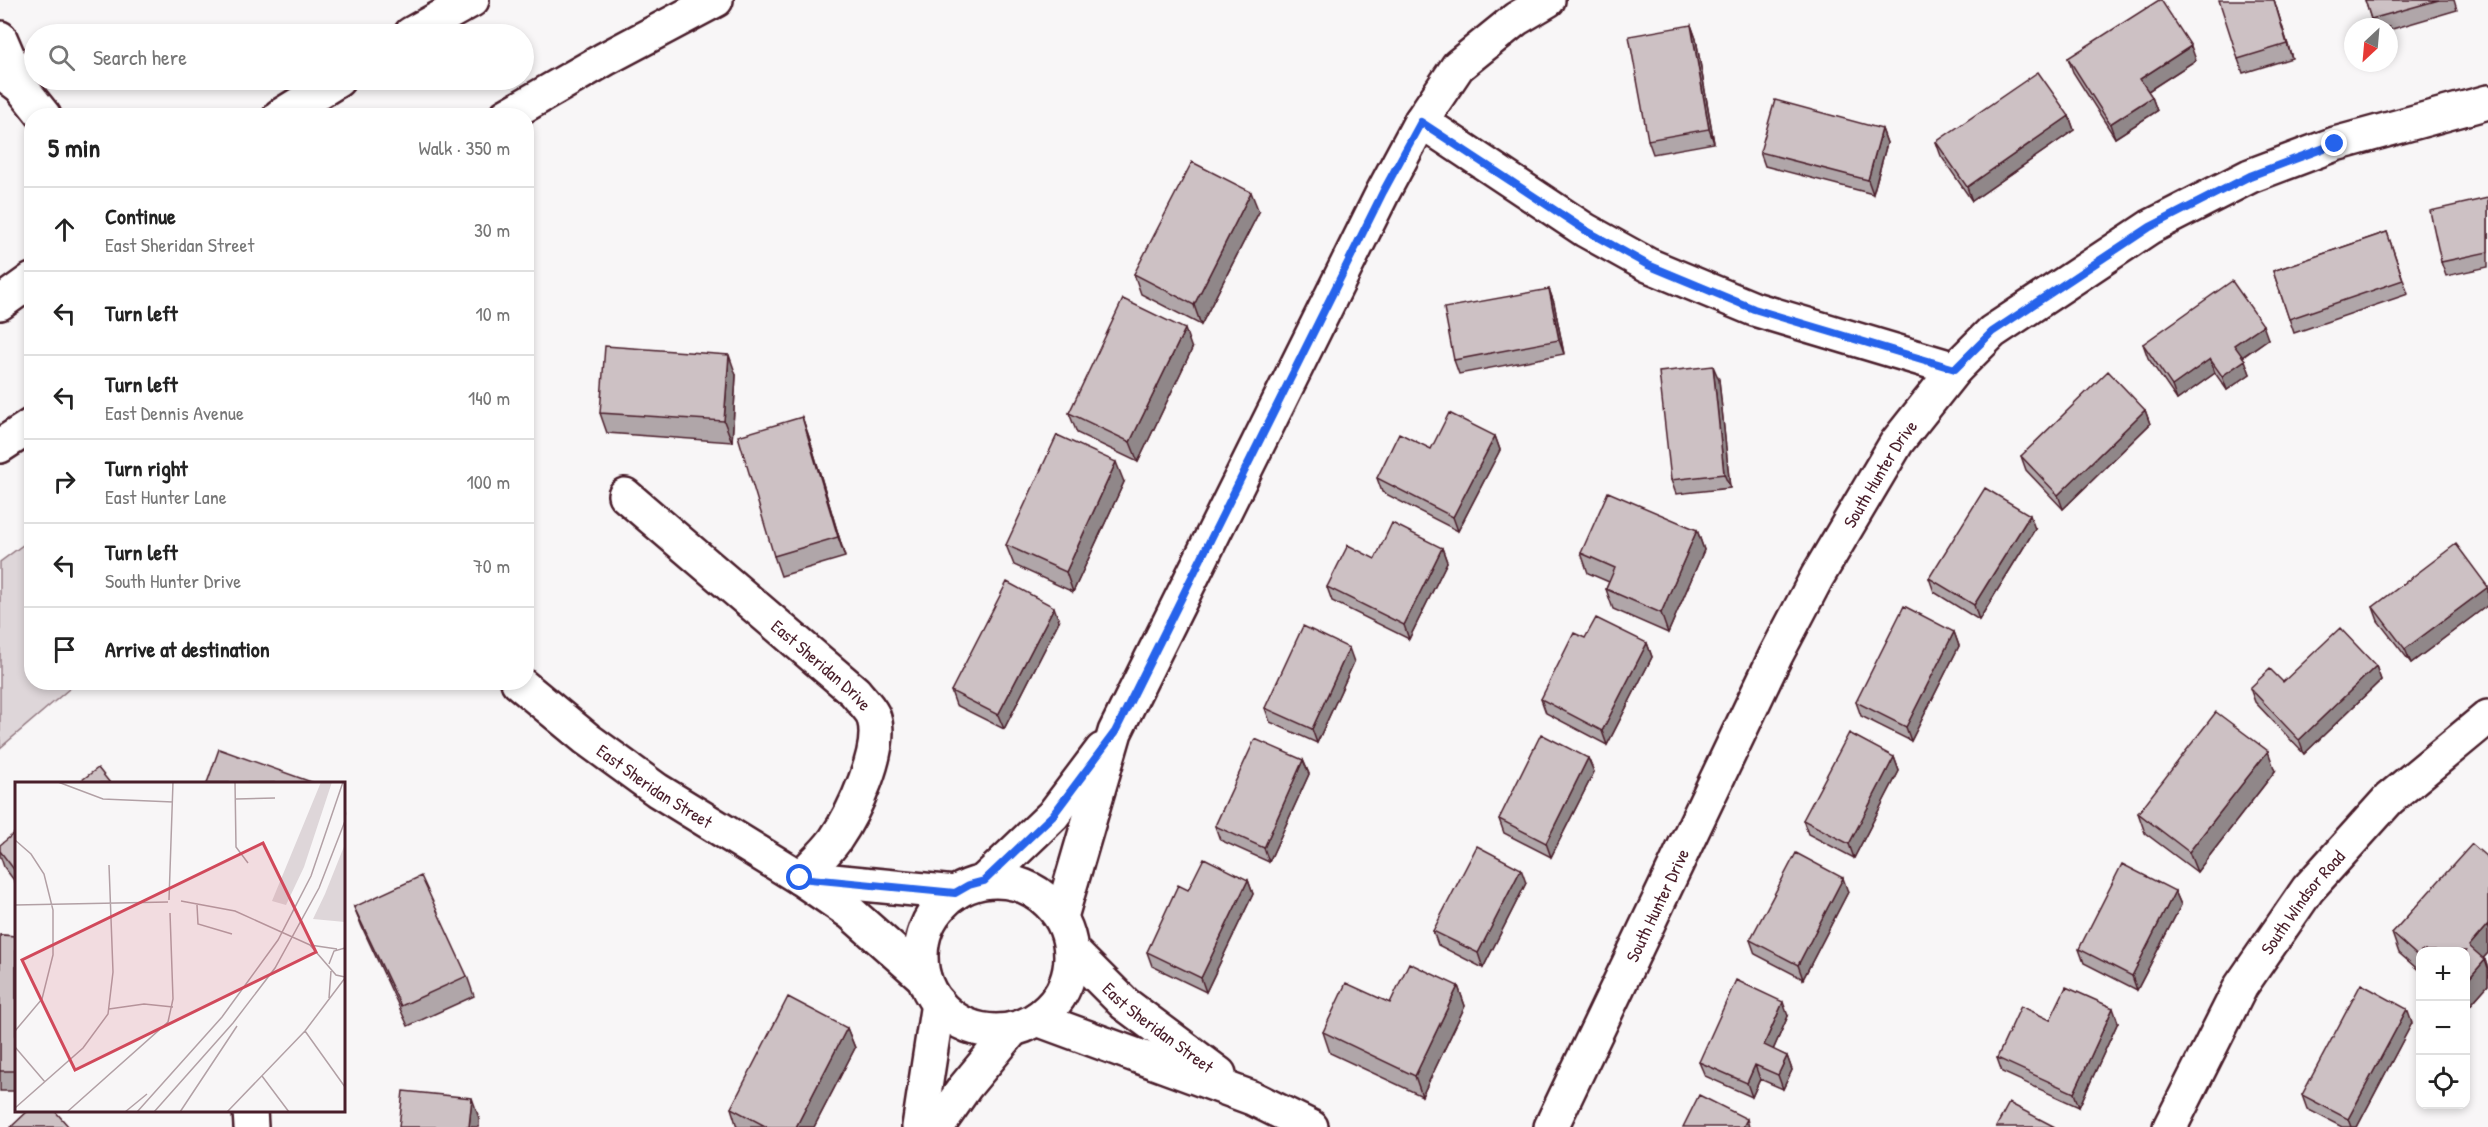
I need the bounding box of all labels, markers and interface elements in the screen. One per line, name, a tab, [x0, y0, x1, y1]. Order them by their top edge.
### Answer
north arrow	[2344, 18, 2398, 72]
search box	[24, 24, 534, 90]
icon: search	[45, 41, 78, 74]
text: Search here	[93, 42, 187, 72]
text: 5 min	[48, 130, 100, 165]
route end	[2321, 130, 2347, 156]
text: Walk · 350 m	[418, 134, 510, 161]
text: Continue	[105, 201, 176, 231]
icon: ahead	[48, 213, 81, 246]
text: 30 m	[474, 216, 510, 243]
text: East Sheridan Street	[105, 231, 254, 258]
icon: left	[48, 297, 81, 330]
text: Turn left	[105, 298, 178, 328]
text: 10 m	[476, 300, 510, 327]
text: Turn left	[105, 369, 178, 399]
icon: left	[48, 381, 81, 414]
text: 140 m	[468, 384, 510, 411]
text: East Dennis Avenue	[105, 399, 244, 426]
street label: South Hunter Drive	[1837, 414, 1923, 532]
text: Turn right	[105, 453, 188, 483]
icon: right	[48, 465, 81, 498]
text: 100 m	[467, 468, 510, 495]
text: East Hunter Lane	[105, 483, 227, 510]
text: Turn left	[105, 537, 178, 567]
icon: left	[48, 549, 81, 582]
text: 70 m	[473, 552, 510, 579]
text: South Hunter Drive	[105, 567, 241, 594]
street label: East Sheridan Drive	[766, 613, 878, 716]
icon: arrive	[48, 633, 81, 666]
text: Arrive at destination	[105, 634, 270, 664]
street label: East Sheridan Street	[592, 738, 718, 834]
inset map	[15, 782, 345, 1112]
street label: South Hunter Drive	[1619, 844, 1695, 966]
street label: South Windsor Road	[2254, 844, 2350, 959]
route start	[786, 864, 812, 890]
map controls	[2416, 947, 2470, 1109]
button: +	[2416, 947, 2470, 1001]
street label: East Sheridan Street	[1097, 976, 1220, 1079]
button: −	[2416, 1001, 2470, 1055]
button: locate	[2416, 1055, 2470, 1109]

